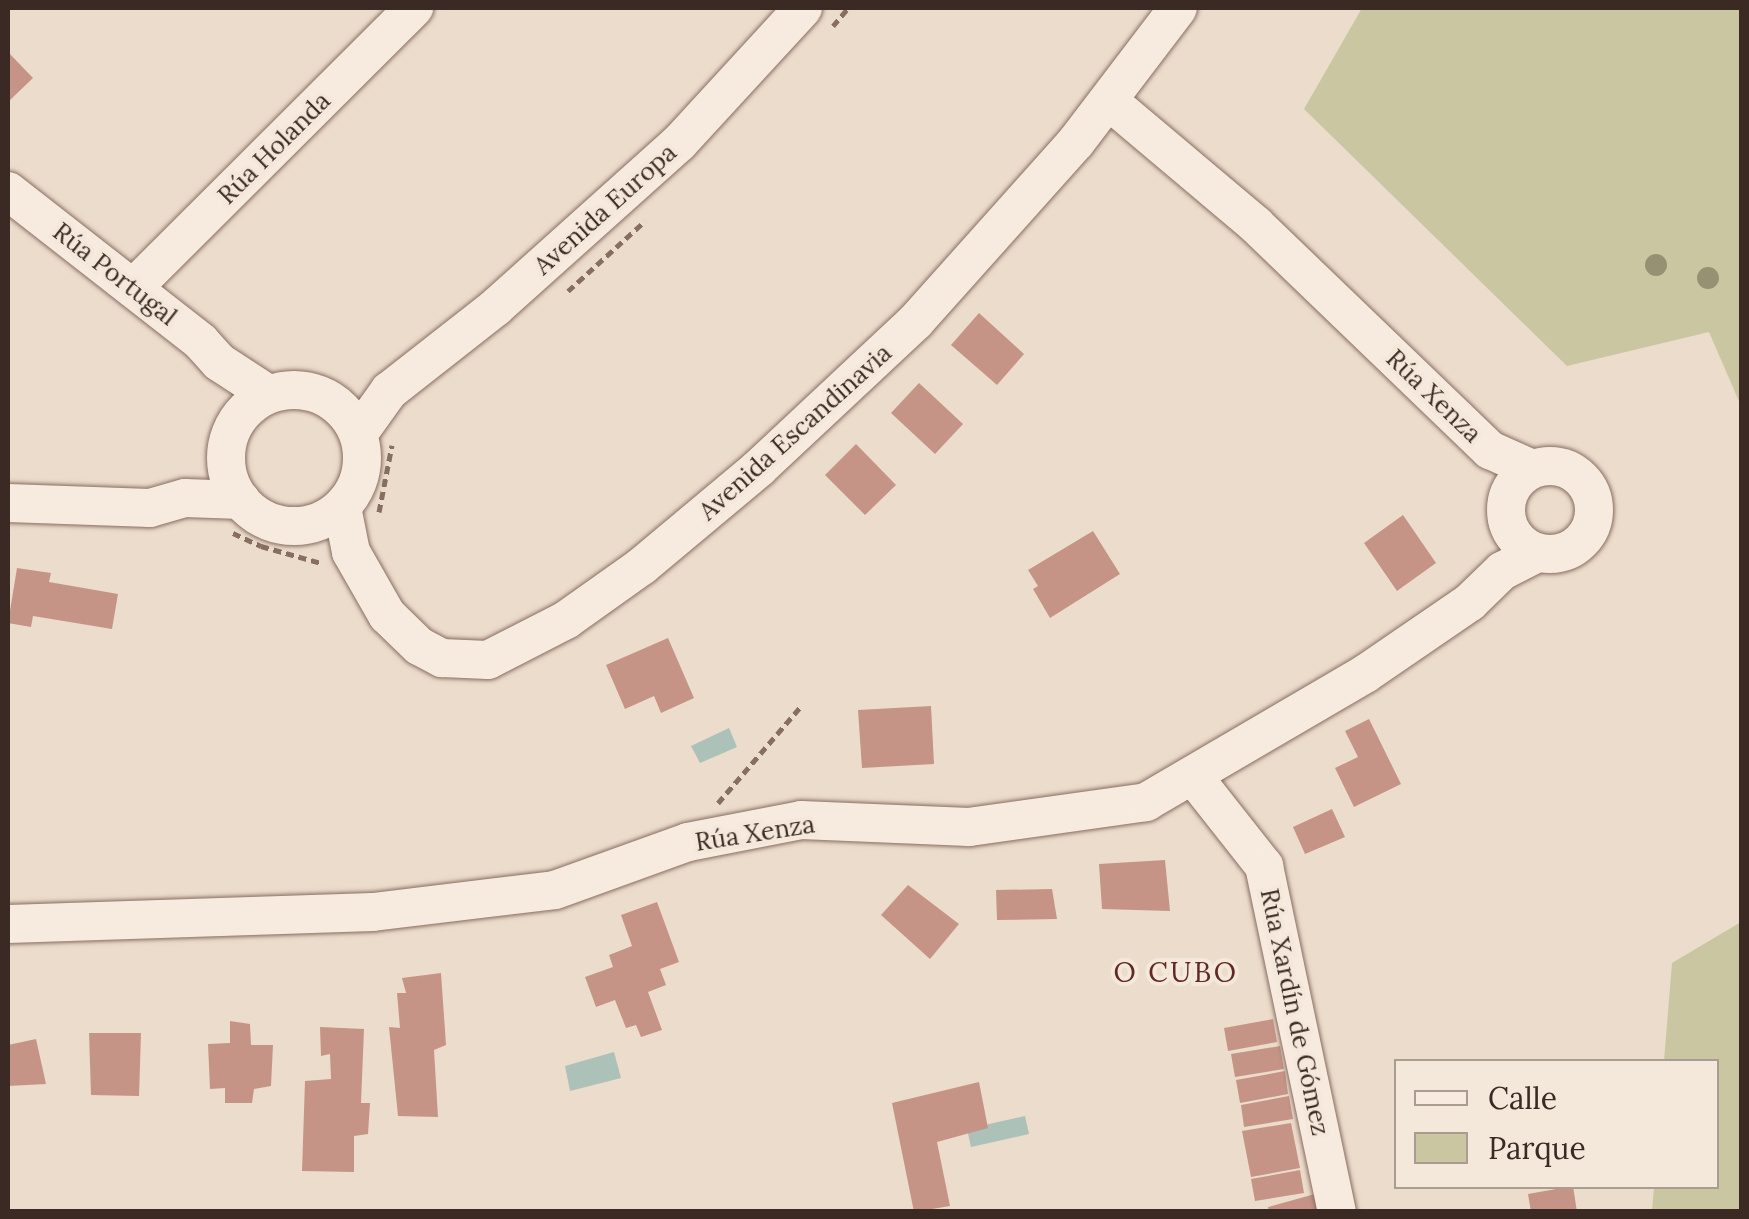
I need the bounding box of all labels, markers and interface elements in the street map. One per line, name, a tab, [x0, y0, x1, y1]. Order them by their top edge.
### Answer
street label: Rúa Holanda	[212, 86, 336, 210]
street label: Avenida Europa	[528, 137, 682, 281]
street label: Rúa Portugal	[47, 216, 183, 332]
street label: Avenida Escandinavia	[693, 338, 897, 526]
street label: Rúa Xenza	[1380, 343, 1488, 449]
street label: Rúa Xenza	[693, 809, 817, 857]
street label: Rúa Xardín de Gómez	[1254, 886, 1336, 1138]
district label: O CUBO	[1114, 955, 1238, 989]
legend	[1394, 1059, 1719, 1189]
text: Calle	[1488, 1079, 1557, 1117]
text: Parque	[1488, 1129, 1586, 1167]

